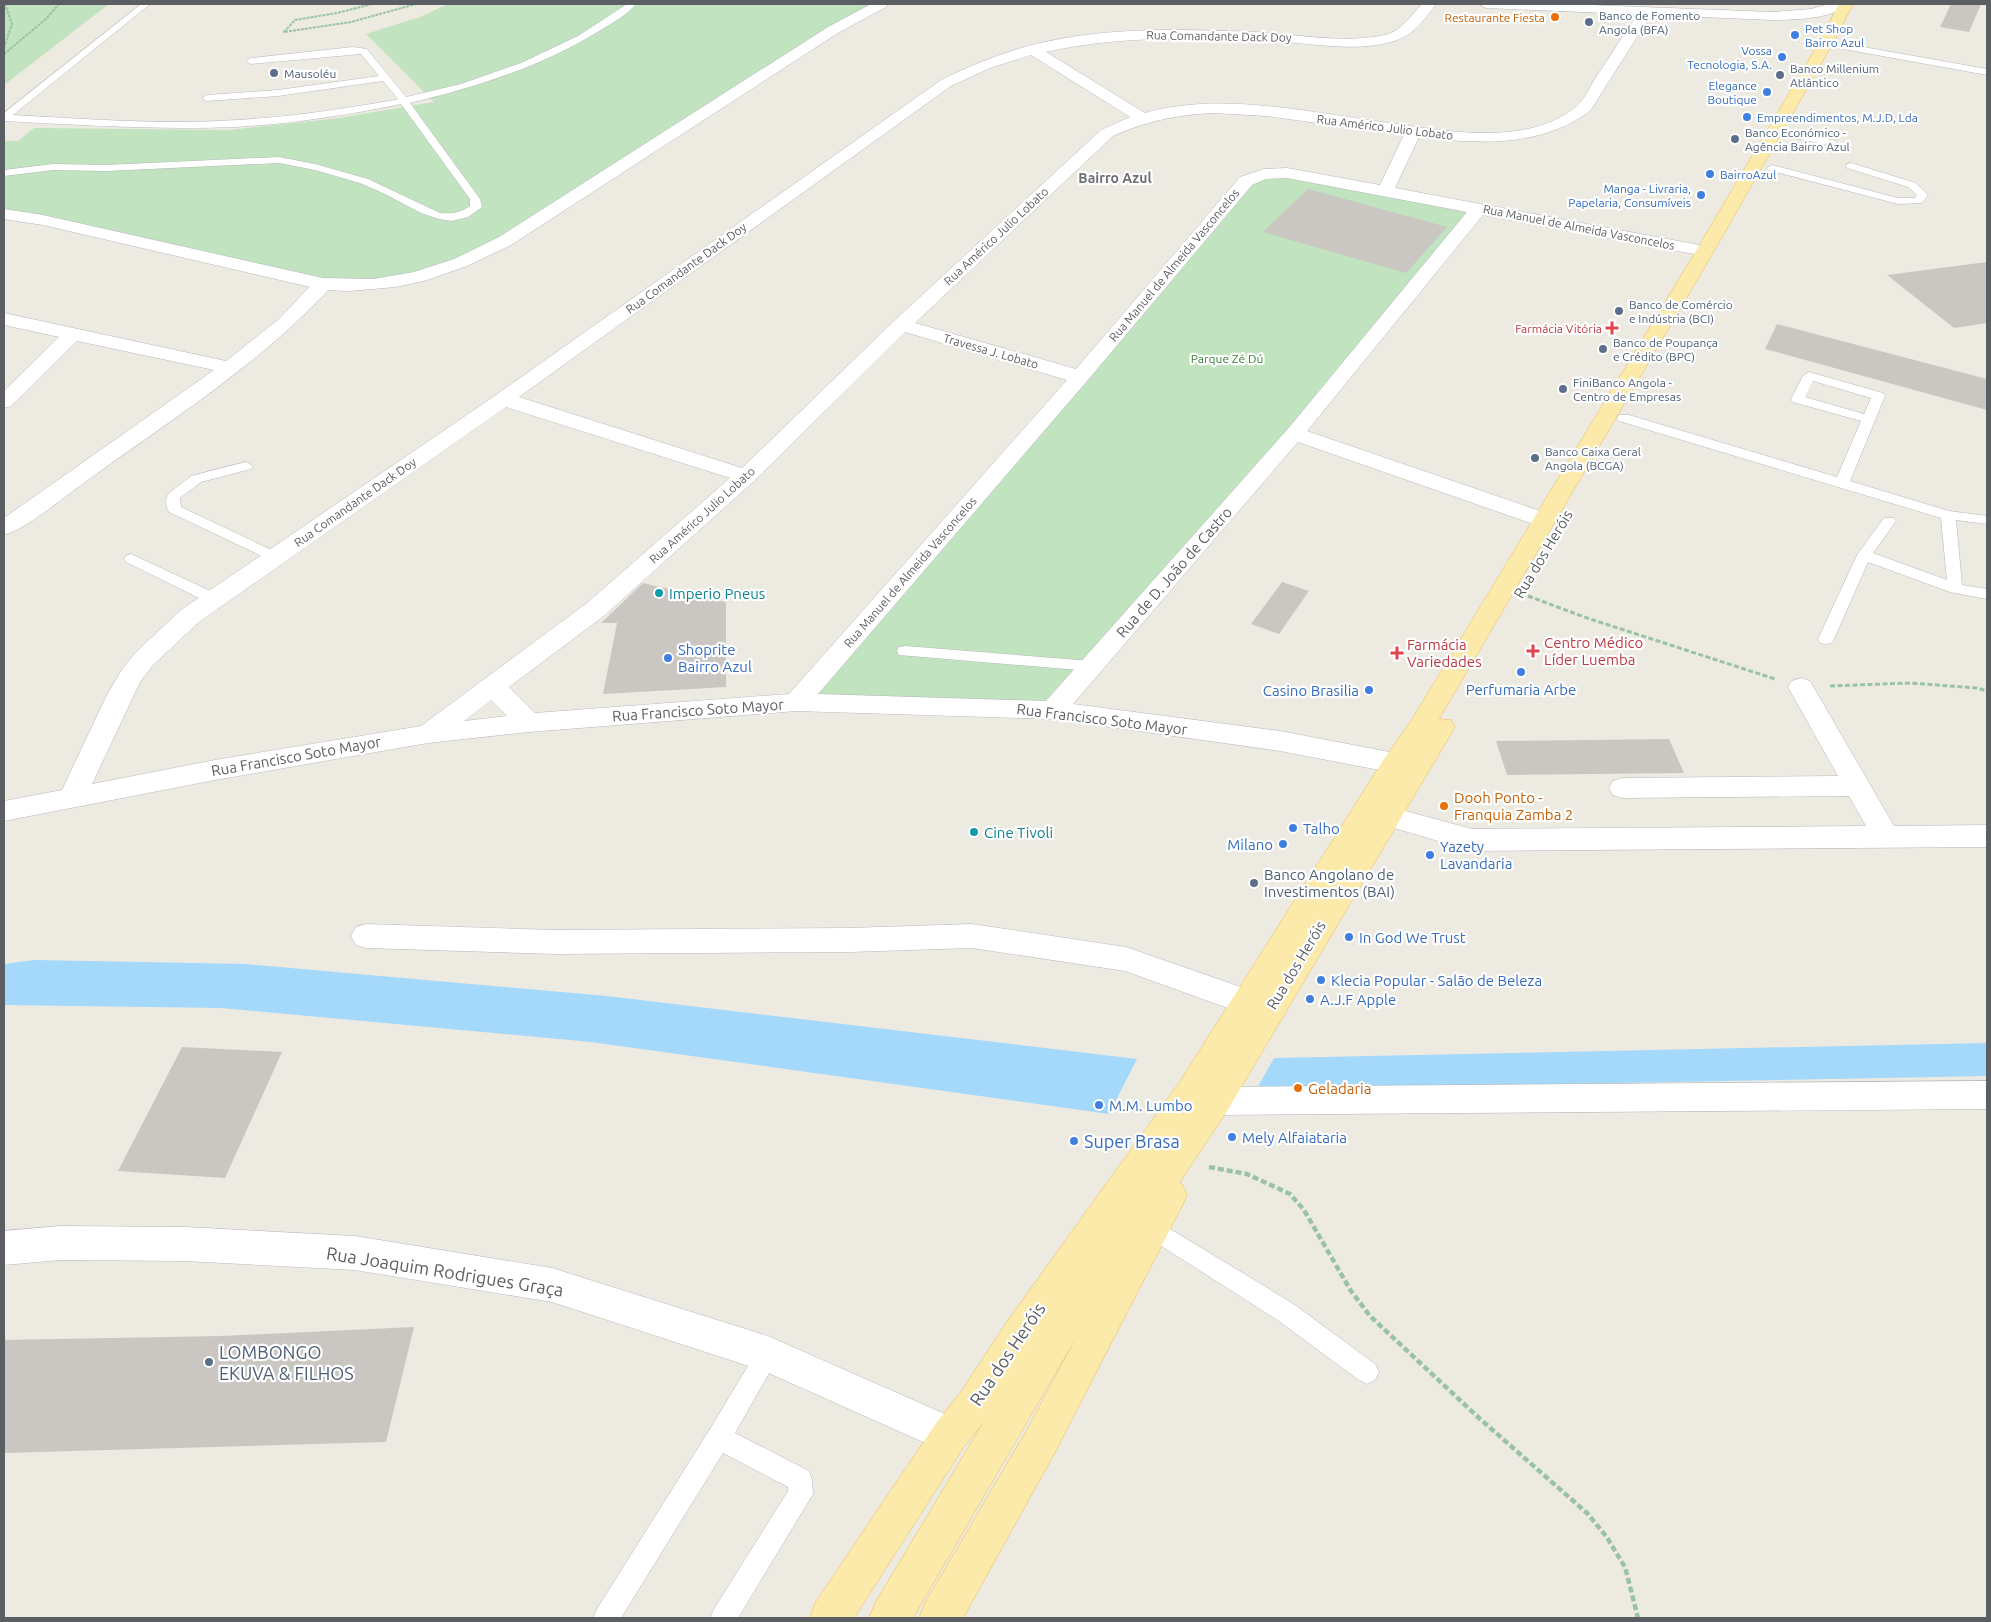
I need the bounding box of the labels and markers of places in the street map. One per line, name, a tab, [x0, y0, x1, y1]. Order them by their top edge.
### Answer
place label: Banco de Fomento Angola (BFA)	[1599, 9, 1700, 37]
place label: Restaurante Fiesta	[1444, 11, 1545, 24]
marker: Restaurante Fiesta	[1549, 11, 1561, 23]
marker: Banco de Fomento Angola (BFA)	[1583, 16, 1595, 28]
place label: Pet Shop Bairro Azul	[1805, 22, 1864, 49]
marker: Pet Shop Bairro Azul	[1789, 29, 1801, 41]
place label: Vossa Tecnologia, S.A.	[1687, 44, 1772, 71]
marker: Vossa Tecnologia, S.A.	[1776, 51, 1788, 63]
place label: Banco Millenium Atlântico	[1790, 62, 1879, 89]
marker: Mausoléu	[268, 67, 280, 79]
place label: Mausoléu	[284, 67, 336, 80]
marker: Banco Millenium Atlântico	[1774, 69, 1786, 81]
place label: Elegance Boutique	[1707, 79, 1757, 106]
marker: Elegance Boutique	[1761, 86, 1773, 98]
marker: Empreendimentos, M.J.D, Lda	[1741, 111, 1753, 123]
place label: Empreendimentos, M.J.D, Lda	[1757, 111, 1918, 124]
place label: Banco Económico - Agência Bairro Azul	[1745, 126, 1850, 153]
marker: Banco Económico - Agência Bairro Azul	[1729, 133, 1741, 145]
marker: BairroAzul	[1704, 168, 1716, 180]
place label: BairroAzul	[1720, 168, 1776, 181]
place label: Manga - Livraria, Papelaria, Consumíveis	[1568, 182, 1691, 209]
marker: Manga - Livraria, Papelaria, Consumíveis	[1695, 189, 1707, 201]
place label: Banco de Comércio e Indústria (BCI)	[1629, 298, 1733, 326]
marker: Banco de Comércio e Indústria (BCI)	[1613, 305, 1625, 317]
place label: Farmácia Vitória	[1515, 322, 1602, 335]
marker: Farmácia Vitória	[1606, 322, 1618, 334]
place label: Banco de Poupança e Crédito (BPC)	[1613, 336, 1718, 364]
marker: Banco de Poupança e Crédito (BPC)	[1597, 343, 1609, 355]
place label: FiniBanco Angola - Centro de Empresas	[1573, 376, 1681, 403]
marker: FiniBanco Angola - Centro de Empresas	[1557, 383, 1569, 395]
place label: Banco Caixa Geral Angola (BCGA)	[1545, 445, 1641, 473]
marker: Banco Caixa Geral Angola (BCGA)	[1529, 452, 1541, 464]
place label: Imperio Pneus	[669, 585, 765, 602]
marker: Imperio Pneus	[653, 587, 665, 599]
place label: Centro Médico Líder Luemba	[1544, 634, 1643, 668]
place label: Farmácia Variedades	[1407, 636, 1482, 670]
place label: Shoprite Bairro Azul	[678, 641, 752, 675]
marker: Centro Médico Líder Luemba	[1526, 644, 1540, 658]
marker: Farmácia Variedades	[1391, 647, 1403, 659]
marker: Shoprite Bairro Azul	[662, 652, 674, 664]
marker: Perfumaria Arbe	[1515, 666, 1527, 678]
place label: Perfumaria Arbe	[1466, 681, 1576, 698]
place label: Casino Brasilia	[1263, 682, 1359, 699]
marker: Casino Brasilia	[1363, 684, 1375, 696]
place label: Dooh Ponto - Franquia Zamba 2	[1454, 789, 1573, 823]
marker: Dooh Ponto - Franquia Zamba 2	[1438, 800, 1450, 812]
place label: Talho	[1303, 820, 1340, 837]
marker: Talho	[1287, 822, 1299, 834]
place label: Cine Tivoli	[984, 824, 1053, 841]
marker: Cine Tivoli	[968, 826, 980, 838]
place label: Milano	[1227, 836, 1273, 853]
marker: Milano	[1277, 838, 1289, 850]
place label: Yazety Lavandaria	[1440, 838, 1512, 872]
marker: Yazety Lavandaria	[1424, 849, 1436, 861]
place label: Banco Angolano de Investimentos (BAI)	[1264, 866, 1395, 900]
marker: Banco Angolano de Investimentos (BAI)	[1248, 877, 1260, 889]
place label: In God We Trust	[1359, 929, 1466, 946]
marker: In God We Trust	[1343, 931, 1355, 943]
place label: Klecia Popular - Salão de Beleza	[1331, 972, 1542, 989]
marker: Klecia Popular - Salão de Beleza	[1315, 974, 1327, 986]
place label: A.J.F Apple	[1320, 991, 1396, 1008]
marker: A.J.F Apple	[1304, 993, 1316, 1005]
place label: Geladaria	[1308, 1080, 1371, 1097]
marker: Geladaria	[1292, 1082, 1304, 1094]
place label: M.M. Lumbo	[1109, 1097, 1193, 1114]
marker: M.M. Lumbo	[1093, 1099, 1105, 1111]
place label: Mely Alfaiataria	[1242, 1129, 1347, 1146]
place label: Super Brasa	[1084, 1131, 1180, 1151]
marker: Mely Alfaiataria	[1226, 1131, 1238, 1143]
marker: Super Brasa	[1068, 1135, 1080, 1147]
place label: LOMBONGO EKUVA & FILHOS	[219, 1342, 354, 1383]
marker: LOMBONGO EKUVA & FILHOS	[203, 1356, 215, 1368]

